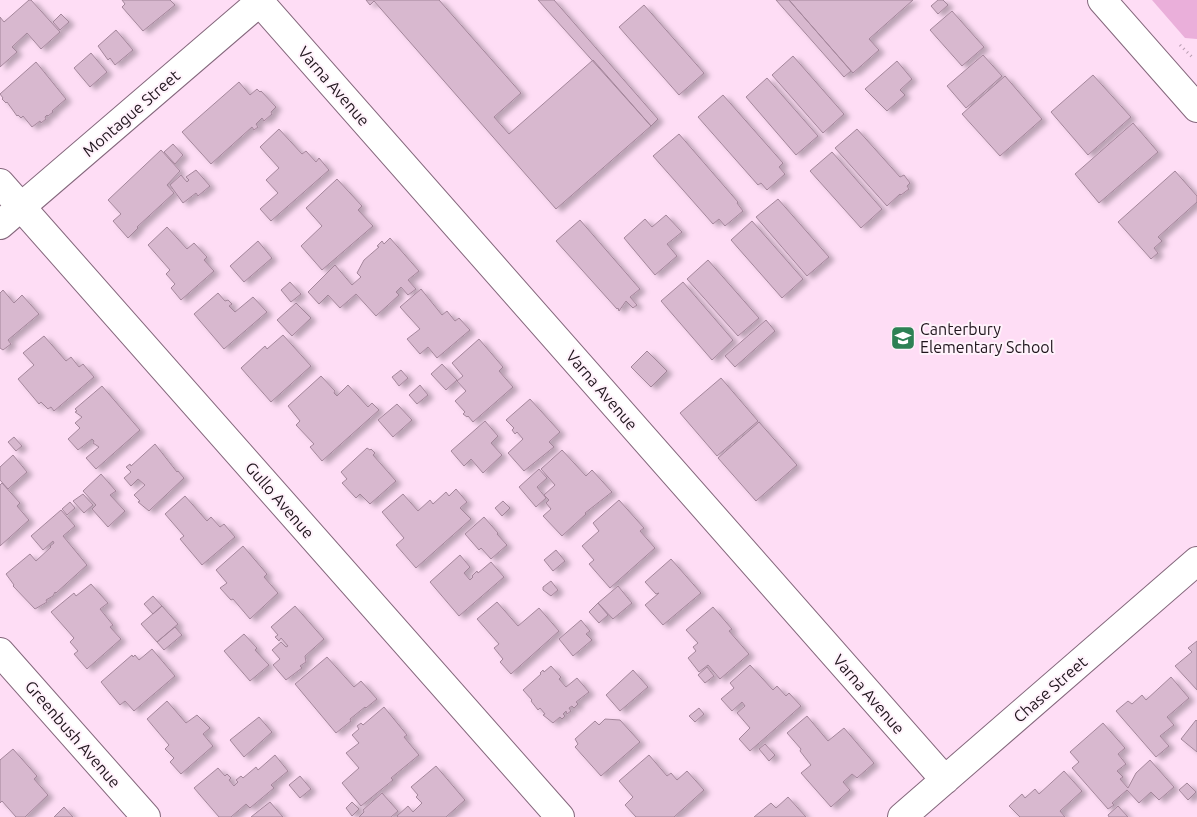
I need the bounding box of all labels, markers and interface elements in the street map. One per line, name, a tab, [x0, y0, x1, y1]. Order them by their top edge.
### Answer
street label: Varna Avenue	[295, 43, 373, 129]
street label: Montague Street	[79, 66, 184, 160]
place label: Canterbury Elementary School	[920, 320, 1054, 356]
school or university icon: Canterbury Elementary School	[890, 325, 916, 351]
street label: Varna Avenue	[563, 347, 641, 433]
street label: Gullo Avenue	[242, 458, 318, 542]
street label: Varna Avenue	[830, 651, 908, 737]
street label: Chase Street	[1010, 652, 1091, 726]
street label: Greenbush Avenue	[22, 677, 124, 791]

